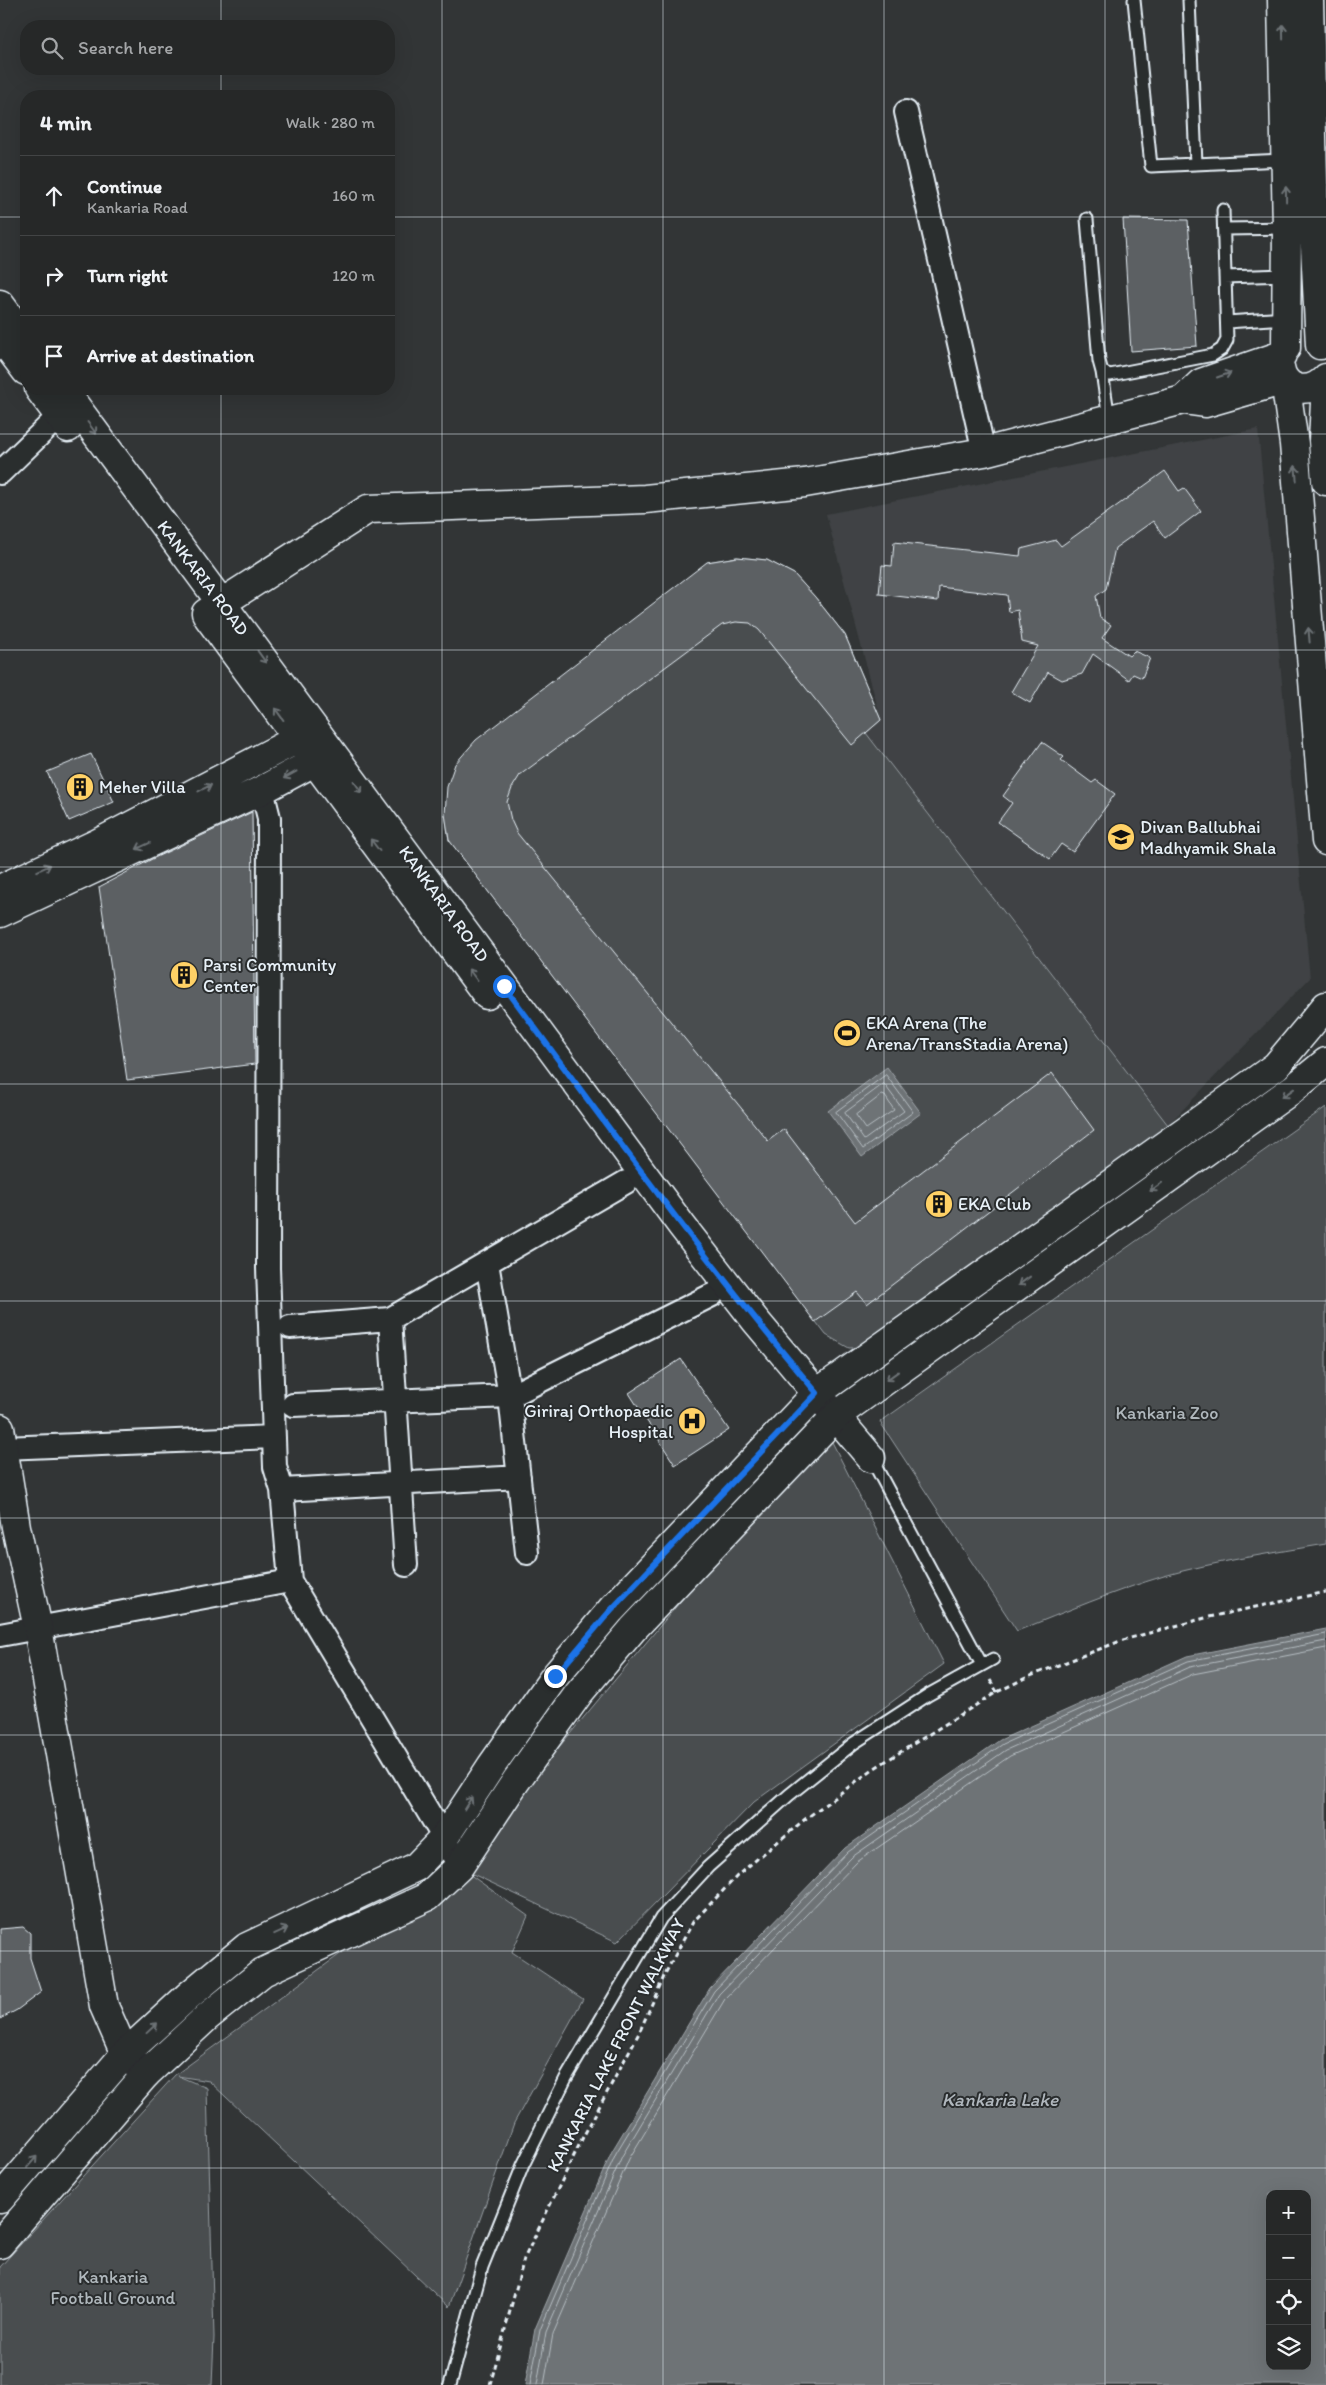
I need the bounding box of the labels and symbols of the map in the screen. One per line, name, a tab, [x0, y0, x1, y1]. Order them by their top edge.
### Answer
one-way arrow	[1278, 24, 1288, 40]
one-way arrow	[1281, 186, 1291, 202]
one-way arrow	[1216, 370, 1231, 379]
one-way arrow	[87, 421, 97, 435]
one-way arrow	[1292, 465, 1301, 481]
street label: KANKARIA ROAD	[152, 516, 254, 640]
one-way arrow	[1305, 627, 1314, 643]
one-way arrow	[256, 650, 267, 663]
one-way arrow	[274, 707, 284, 721]
one-way arrow	[282, 770, 297, 780]
building icon: Meher Villa	[65, 772, 95, 802]
place label: Meher Villa	[99, 776, 186, 798]
one-way arrow	[353, 780, 364, 793]
one-way arrow	[197, 783, 212, 792]
place label: Divan Ballubhai Madhyamik Shala	[1140, 816, 1276, 859]
school or university icon: Divan Ballubhai Madhyamik Shala	[1106, 822, 1136, 852]
one-way arrow	[370, 839, 381, 852]
one-way arrow	[136, 841, 151, 851]
street label: KANKARIA ROAD	[394, 841, 494, 967]
one-way arrow	[36, 863, 51, 873]
place label: Parsi Community Center	[203, 954, 337, 997]
building icon: Parsi Community Center	[169, 960, 199, 990]
one-way arrow	[467, 969, 478, 982]
route start	[493, 975, 516, 998]
place label: EKA Arena (The Arena/TransStadia Arena)	[866, 1012, 1068, 1055]
sports icon: EKA Arena (The Arena/TransStadia Arena)	[832, 1018, 862, 1048]
one-way arrow	[1282, 1087, 1295, 1098]
one-way arrow	[1149, 1182, 1163, 1192]
building icon: EKA Club	[924, 1189, 954, 1219]
place label: EKA Club	[958, 1193, 1031, 1215]
one-way arrow	[1018, 1276, 1031, 1287]
one-way arrow	[885, 1371, 899, 1381]
place label: Giriraj Orthopaedic Hospital	[524, 1400, 673, 1443]
park label: Kankaria Zoo	[1116, 1402, 1218, 1424]
hospital icon: Giriraj Orthopaedic Hospital	[677, 1406, 707, 1436]
route end	[544, 1665, 567, 1688]
one-way arrow	[463, 1796, 473, 1810]
street label: KANKARIA LAKE FRONT WALKWAY	[542, 1914, 690, 2176]
one-way arrow	[273, 1926, 288, 1935]
one-way arrow	[146, 2023, 159, 2034]
water label: Kankaria Lake	[942, 2088, 1059, 2111]
one-way arrow	[26, 2156, 37, 2169]
park label: Kankaria Football Ground	[50, 2266, 176, 2309]

